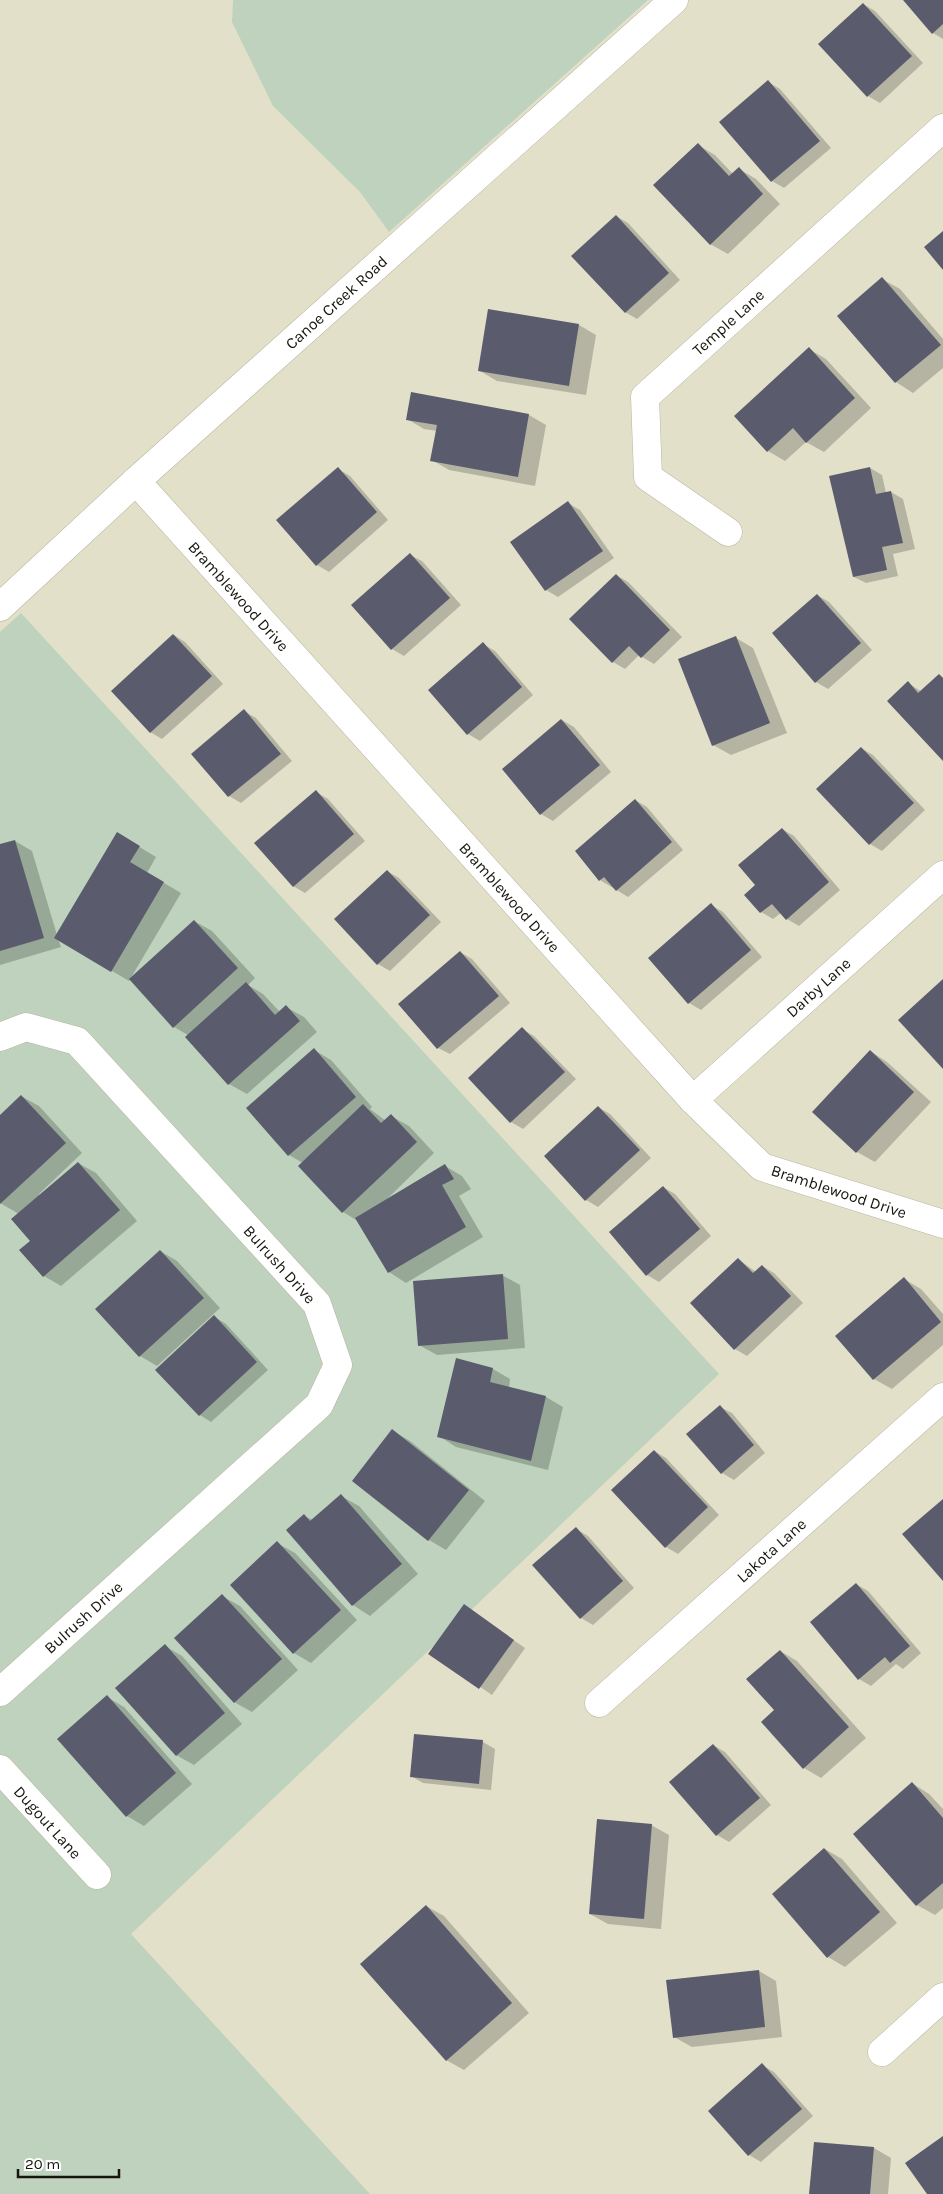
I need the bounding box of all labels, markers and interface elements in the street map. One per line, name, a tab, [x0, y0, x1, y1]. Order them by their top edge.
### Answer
street label: Canoe Creek Road	[281, 252, 391, 353]
street label: Temple Lane	[689, 285, 768, 360]
street label: Bramblewood Drive	[184, 537, 293, 655]
street label: Bramblewood Drive	[455, 838, 564, 956]
street label: Darby Lane	[782, 954, 854, 1021]
street label: Bramblewood Drive	[769, 1161, 909, 1222]
street label: Bulrush Drive	[240, 1221, 320, 1307]
street label: Lakota Lane	[733, 1514, 810, 1586]
street label: Bulrush Drive	[40, 1577, 126, 1657]
street label: Dugout Lane	[10, 1782, 85, 1863]
scale bar	[18, 2146, 119, 2178]
text: 20 m	[25, 2155, 60, 2173]

